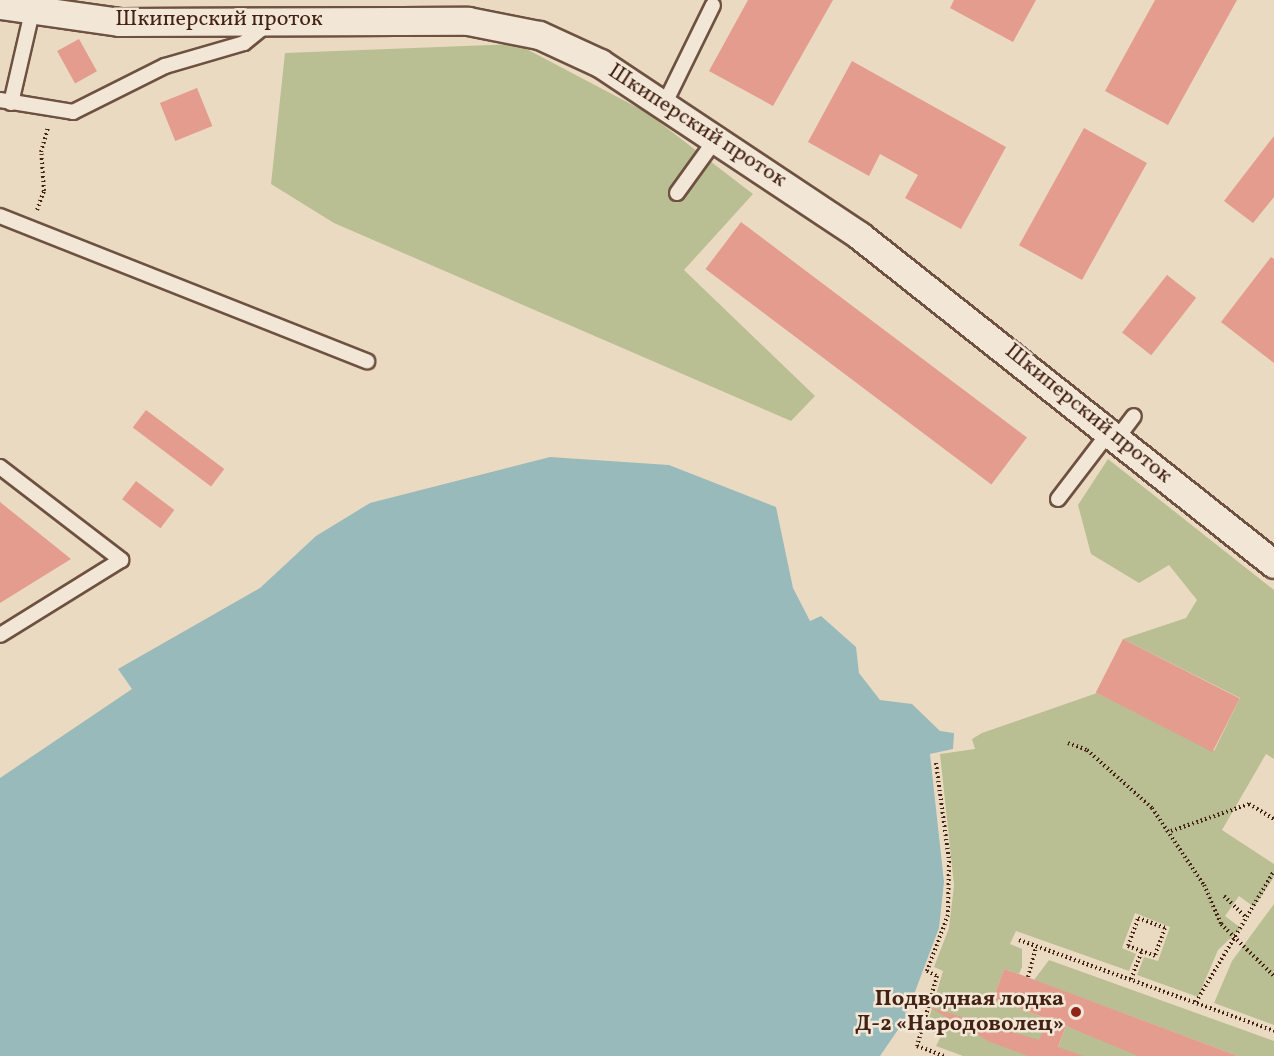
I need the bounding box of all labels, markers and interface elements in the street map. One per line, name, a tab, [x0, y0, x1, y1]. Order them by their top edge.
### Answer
street label: Шкиперский проток	[115, 7, 323, 33]
street label: Шкиперский проток	[603, 58, 791, 194]
street label: Шкиперский проток	[999, 338, 1177, 490]
place label: Подводная лодка Д-2 «Народоволец»	[855, 986, 1064, 1038]
marker: Подводная лодка Д-2 «Народоволец»	[1069, 1005, 1083, 1019]

